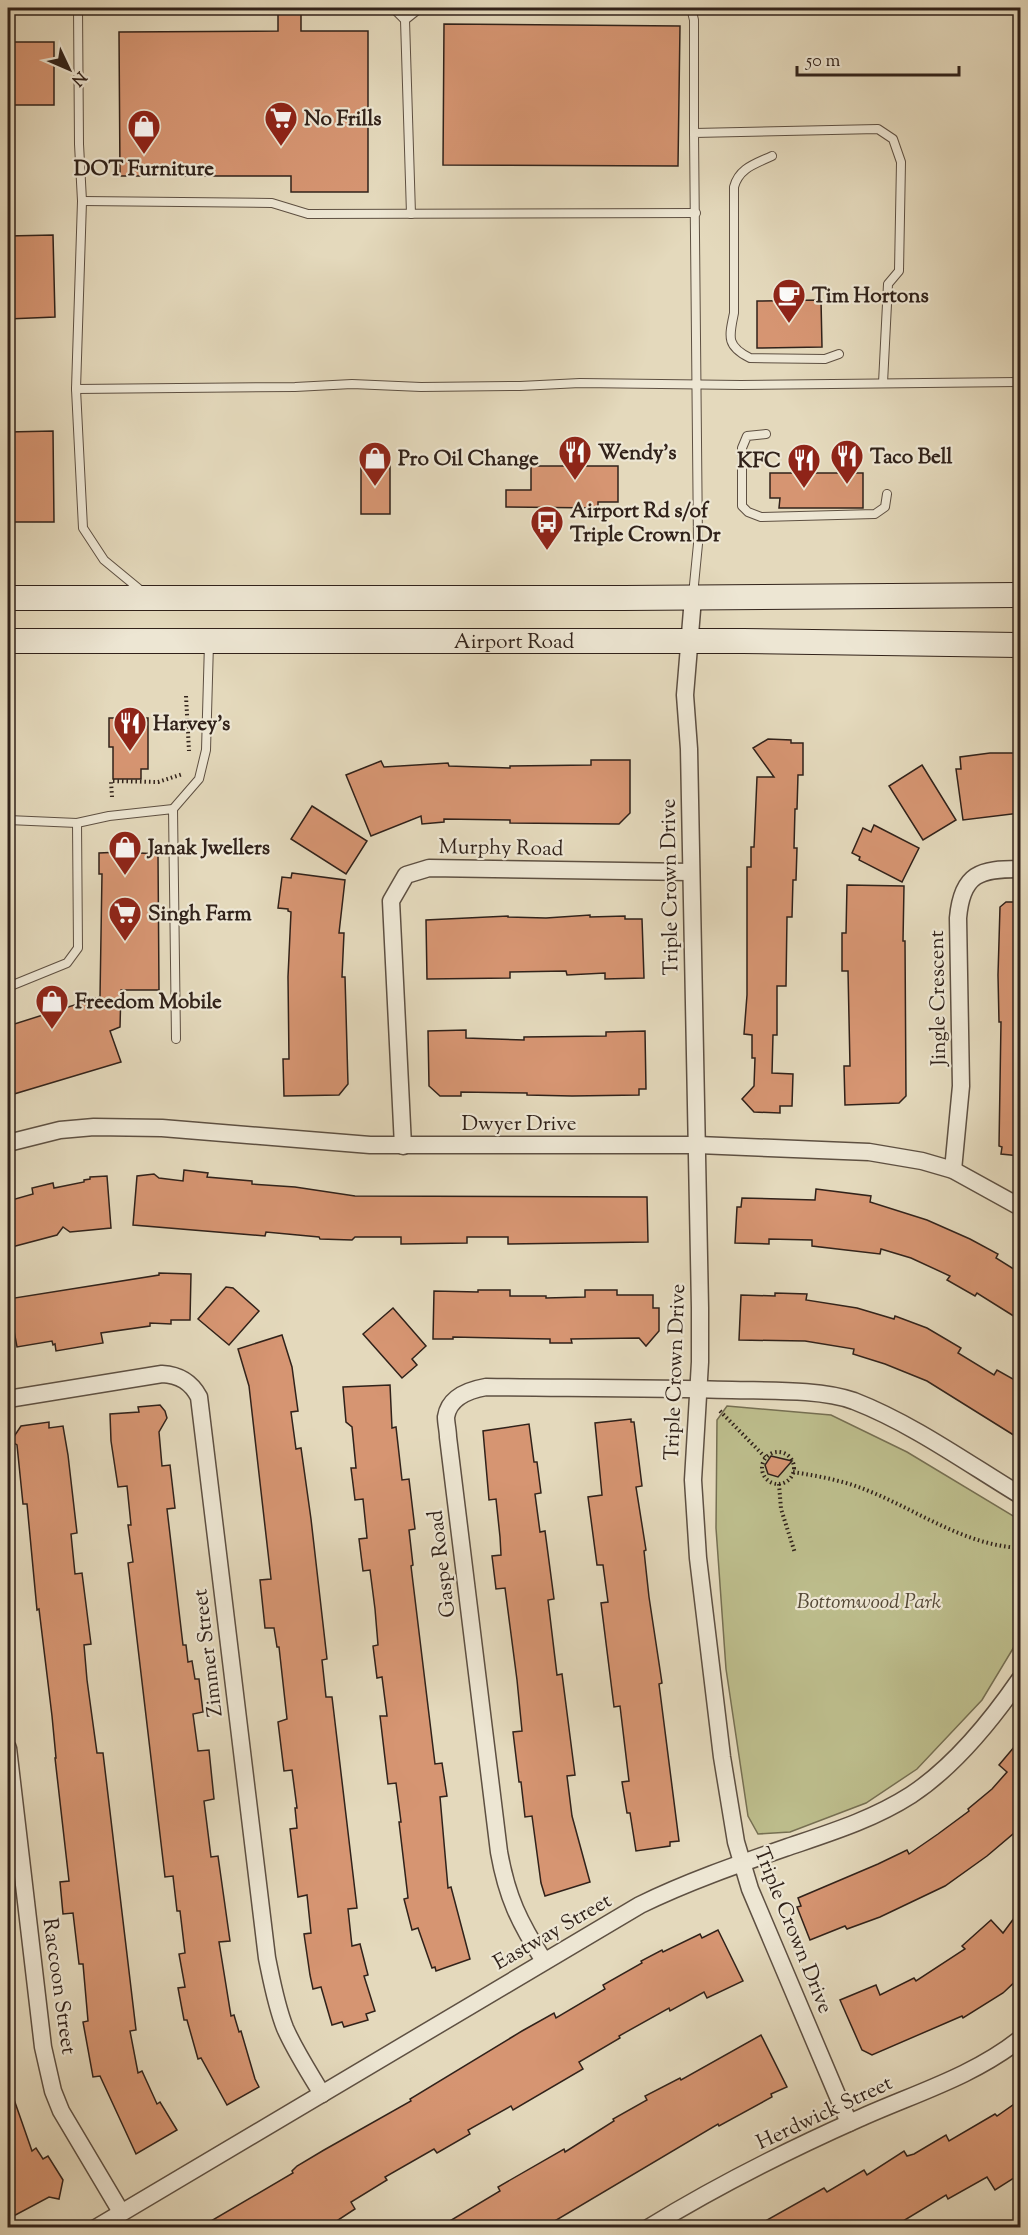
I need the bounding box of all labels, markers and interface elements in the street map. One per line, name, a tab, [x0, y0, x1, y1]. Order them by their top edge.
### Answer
north arrow	[39, 39, 99, 99]
scale bar	[797, 39, 959, 77]
text: 50 m	[805, 49, 841, 75]
text: N	[65, 65, 91, 90]
supermarket icon: No Frills	[263, 100, 299, 147]
place label: No Frills	[304, 105, 382, 135]
shop icon: DOT Furniture	[126, 108, 162, 155]
place label: DOT Furniture	[74, 155, 214, 185]
cafe icon: Tim Hortons	[771, 277, 807, 324]
place label: Tim Hortons	[812, 282, 929, 312]
restaurant icon: Wendy's	[557, 434, 593, 481]
restaurant icon: Taco Bell	[829, 438, 865, 485]
place label: Wendy's	[598, 439, 677, 469]
shop icon: Pro Oil Change	[357, 440, 393, 487]
restaurant icon: KFC	[786, 442, 822, 489]
place label: Taco Bell	[870, 443, 953, 473]
place label: Pro Oil Change	[398, 445, 539, 475]
place label: KFC	[737, 447, 781, 477]
place label: Airport Rd s/of Triple Crown Dr	[570, 497, 721, 551]
bus stop icon: Airport Rd s/of Triple Crown Dr	[529, 504, 565, 551]
street label: Airport Road	[454, 628, 575, 658]
restaurant icon: Harvey's	[112, 705, 148, 752]
place label: Harvey's	[153, 710, 230, 740]
street label: Triple Crown Drive	[654, 798, 688, 976]
shop icon: Janak Jwellers	[107, 829, 143, 876]
street label: Murphy Road	[438, 833, 564, 865]
place label: Janak Jwellers	[146, 834, 270, 864]
supermarket icon: Singh Farm	[107, 895, 143, 942]
place label: Singh Farm	[148, 900, 252, 930]
street label: Jingle Crescent	[923, 930, 955, 1067]
shop icon: Freedom Mobile	[34, 983, 70, 1030]
place label: Freedom Mobile	[75, 988, 222, 1018]
street label: Dwyer Drive	[461, 1110, 577, 1140]
street label: Triple Crown Drive	[658, 1283, 694, 1461]
street label: Gaspe Road	[421, 1508, 464, 1619]
street label: Zimmer Street	[186, 1587, 232, 1718]
park label: Bottomwood Park	[797, 1588, 942, 1618]
street label: Triple Crown Drive	[745, 1843, 839, 2018]
street label: Eastway Street	[488, 1887, 618, 1979]
street label: Raccoon Street	[34, 1916, 82, 2056]
street label: Herdwick Street	[752, 2069, 898, 2158]

